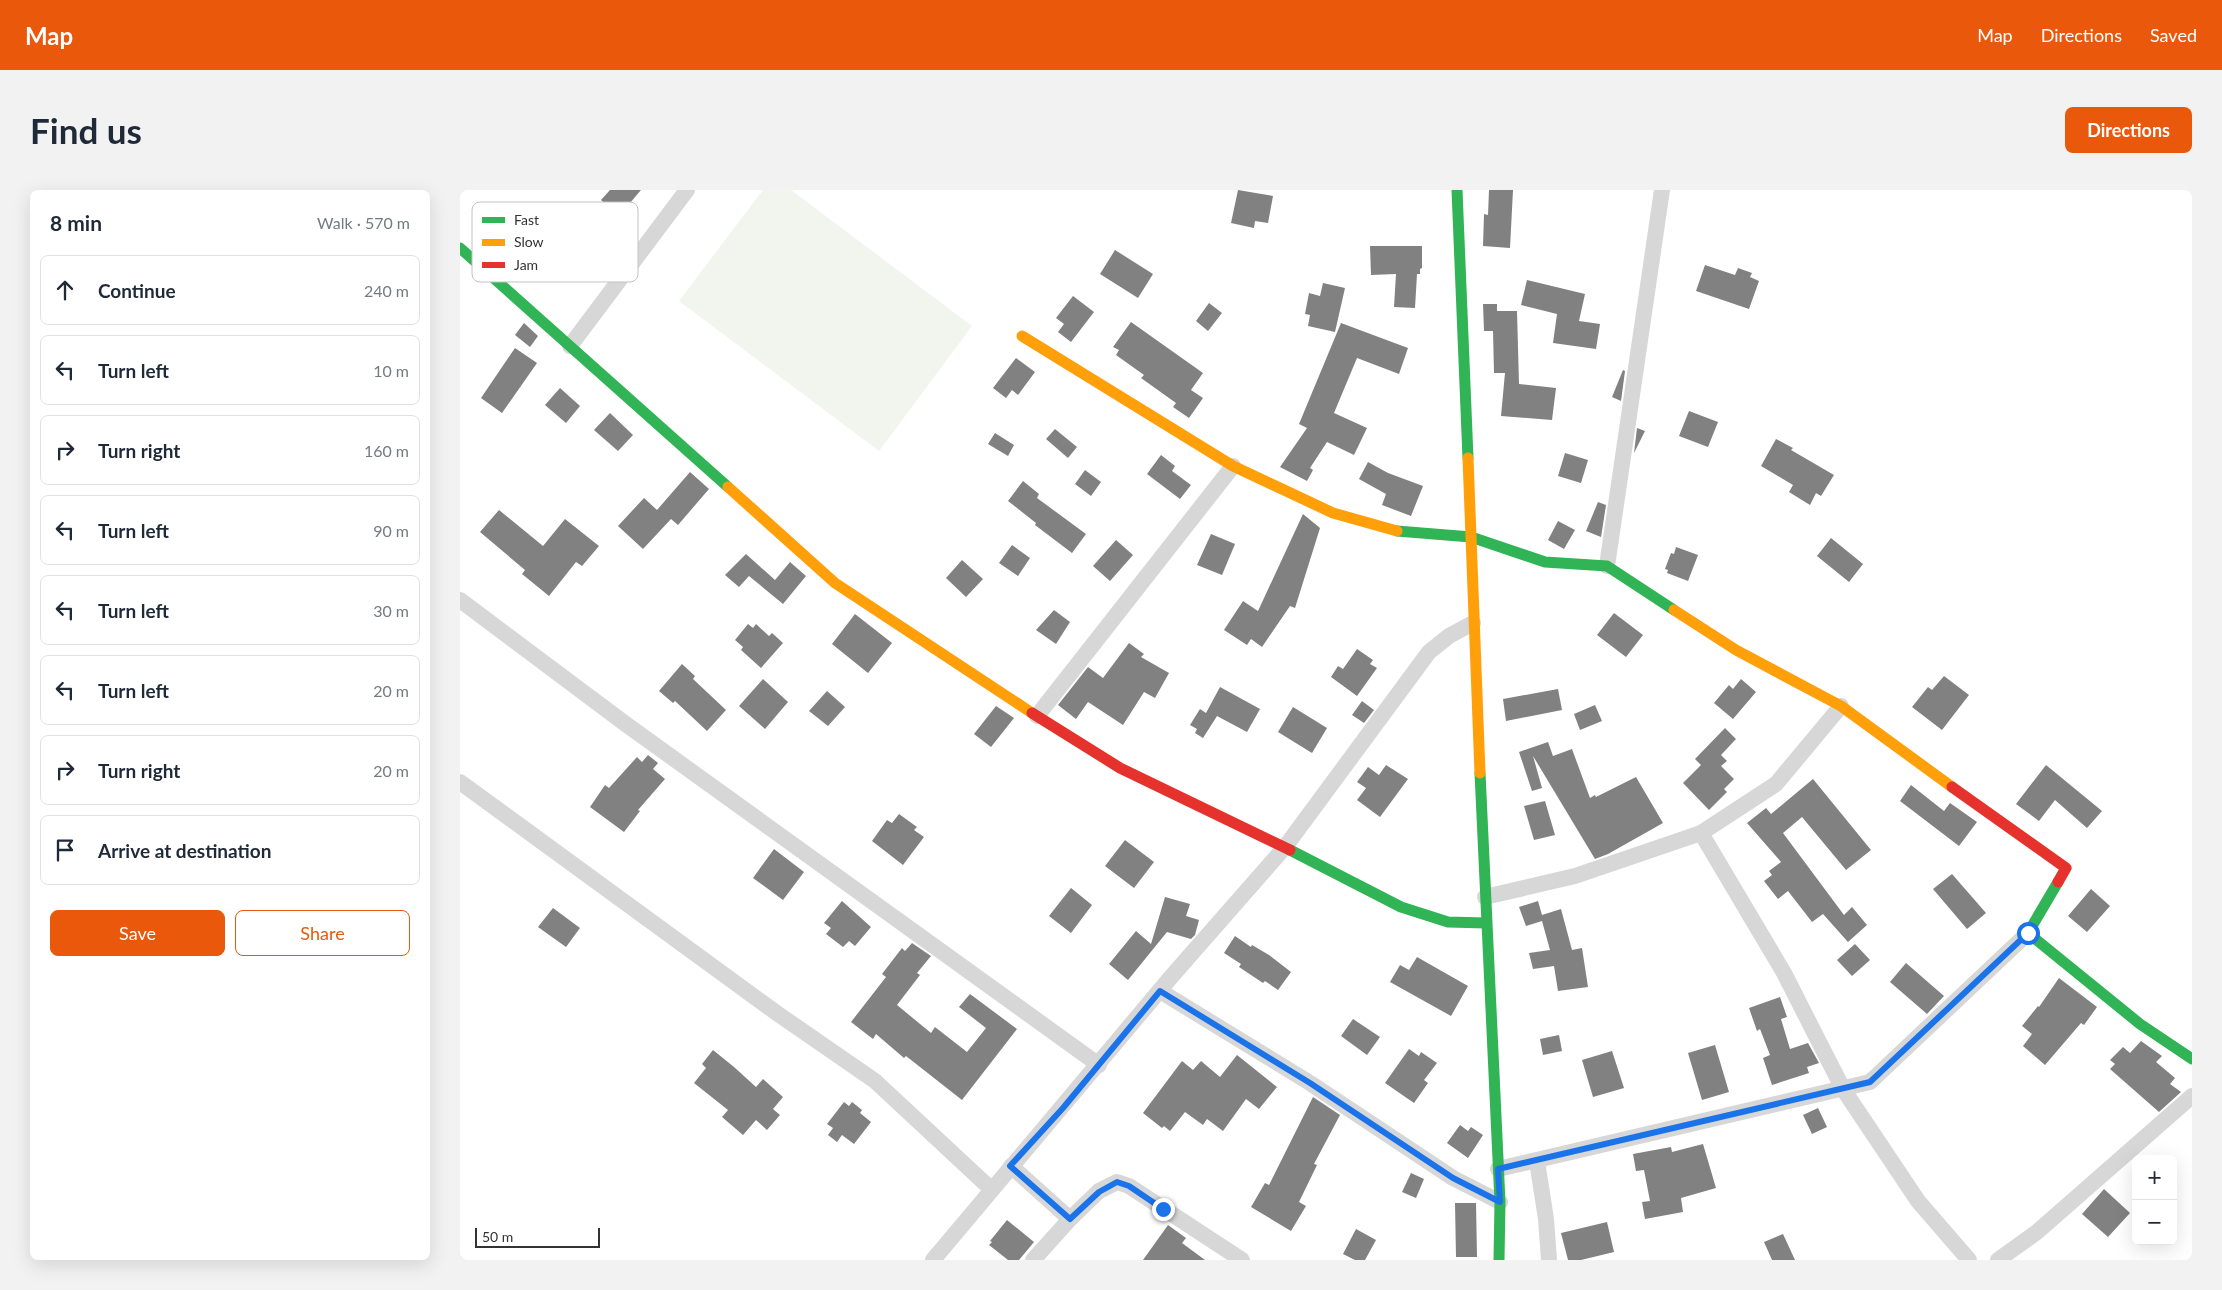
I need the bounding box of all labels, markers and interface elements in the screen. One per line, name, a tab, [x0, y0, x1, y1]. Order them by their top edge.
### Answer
text: Map	[25, 21, 73, 50]
text: Map	[1977, 24, 2013, 46]
text: Directions	[2041, 24, 2122, 46]
text: Saved	[2150, 24, 2197, 46]
button: Directions	[2065, 107, 2192, 153]
text: Find us	[30, 109, 142, 151]
legend	[472, 202, 638, 282]
text: 8 min	[50, 210, 102, 235]
text: Fast	[514, 211, 539, 228]
text: Walk · 570 m	[317, 213, 410, 232]
text: Slow	[514, 233, 544, 250]
text: Jam	[514, 256, 538, 273]
icon: ahead	[51, 276, 79, 304]
text: Continue	[98, 279, 176, 302]
text: 240 m	[364, 281, 409, 300]
icon: left	[51, 356, 79, 384]
text: Turn left	[98, 359, 169, 382]
text: 10 m	[373, 361, 409, 380]
icon: right	[51, 436, 79, 464]
text: Turn right	[98, 439, 180, 462]
text: 160 m	[364, 441, 409, 460]
icon: left	[51, 516, 79, 544]
text: Turn left	[98, 519, 169, 542]
text: 90 m	[373, 521, 409, 540]
icon: left	[51, 596, 79, 624]
text: Turn left	[98, 599, 169, 622]
text: 30 m	[373, 601, 409, 620]
icon: left	[51, 676, 79, 704]
text: Turn left	[98, 679, 169, 702]
text: 20 m	[373, 681, 409, 700]
icon: right	[51, 756, 79, 784]
text: Turn right	[98, 759, 180, 782]
text: 20 m	[373, 761, 409, 780]
icon: arrive	[51, 836, 79, 864]
text: Arrive at destination	[98, 839, 271, 862]
button: Save	[50, 910, 225, 956]
button: Share	[235, 910, 410, 956]
route start	[2017, 922, 2040, 945]
map controls	[2132, 1155, 2177, 1245]
button: +	[2132, 1155, 2177, 1200]
route end	[1152, 1198, 1175, 1221]
button: −	[2132, 1200, 2177, 1245]
scale bar	[475, 1225, 600, 1248]
text: 50 m	[482, 1228, 513, 1245]

